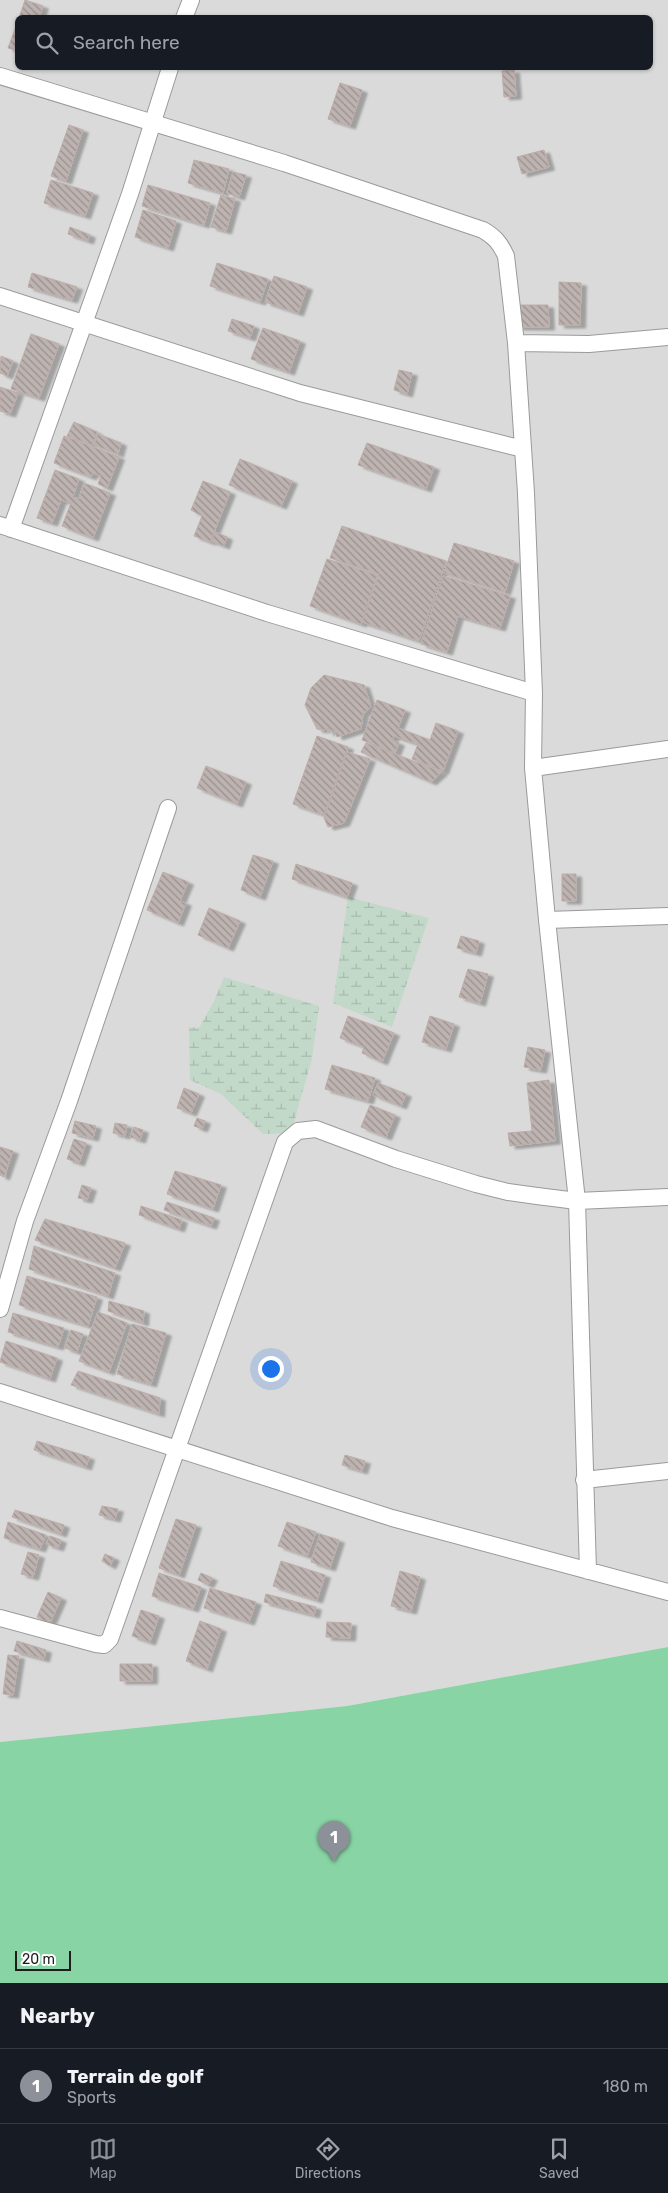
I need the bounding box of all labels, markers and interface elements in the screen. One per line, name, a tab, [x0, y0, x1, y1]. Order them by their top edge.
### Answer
search box	[15, 15, 653, 70]
icon: search	[33, 29, 61, 57]
text: Search here	[73, 31, 180, 54]
your location	[258, 1356, 284, 1382]
pin: 1	[318, 1821, 350, 1862]
scale bar	[15, 1948, 71, 1971]
text: 20 m	[22, 1951, 55, 1968]
text: Nearby	[20, 2003, 95, 2028]
text: Terrain de golf	[67, 2065, 203, 2088]
text: 1	[32, 2077, 40, 2096]
text: 180 m	[603, 2077, 648, 2096]
text: Sports	[67, 2088, 116, 2107]
tab: Map	[89, 2135, 117, 2182]
tab: Directions	[295, 2135, 361, 2182]
tab: Saved	[539, 2135, 579, 2182]

